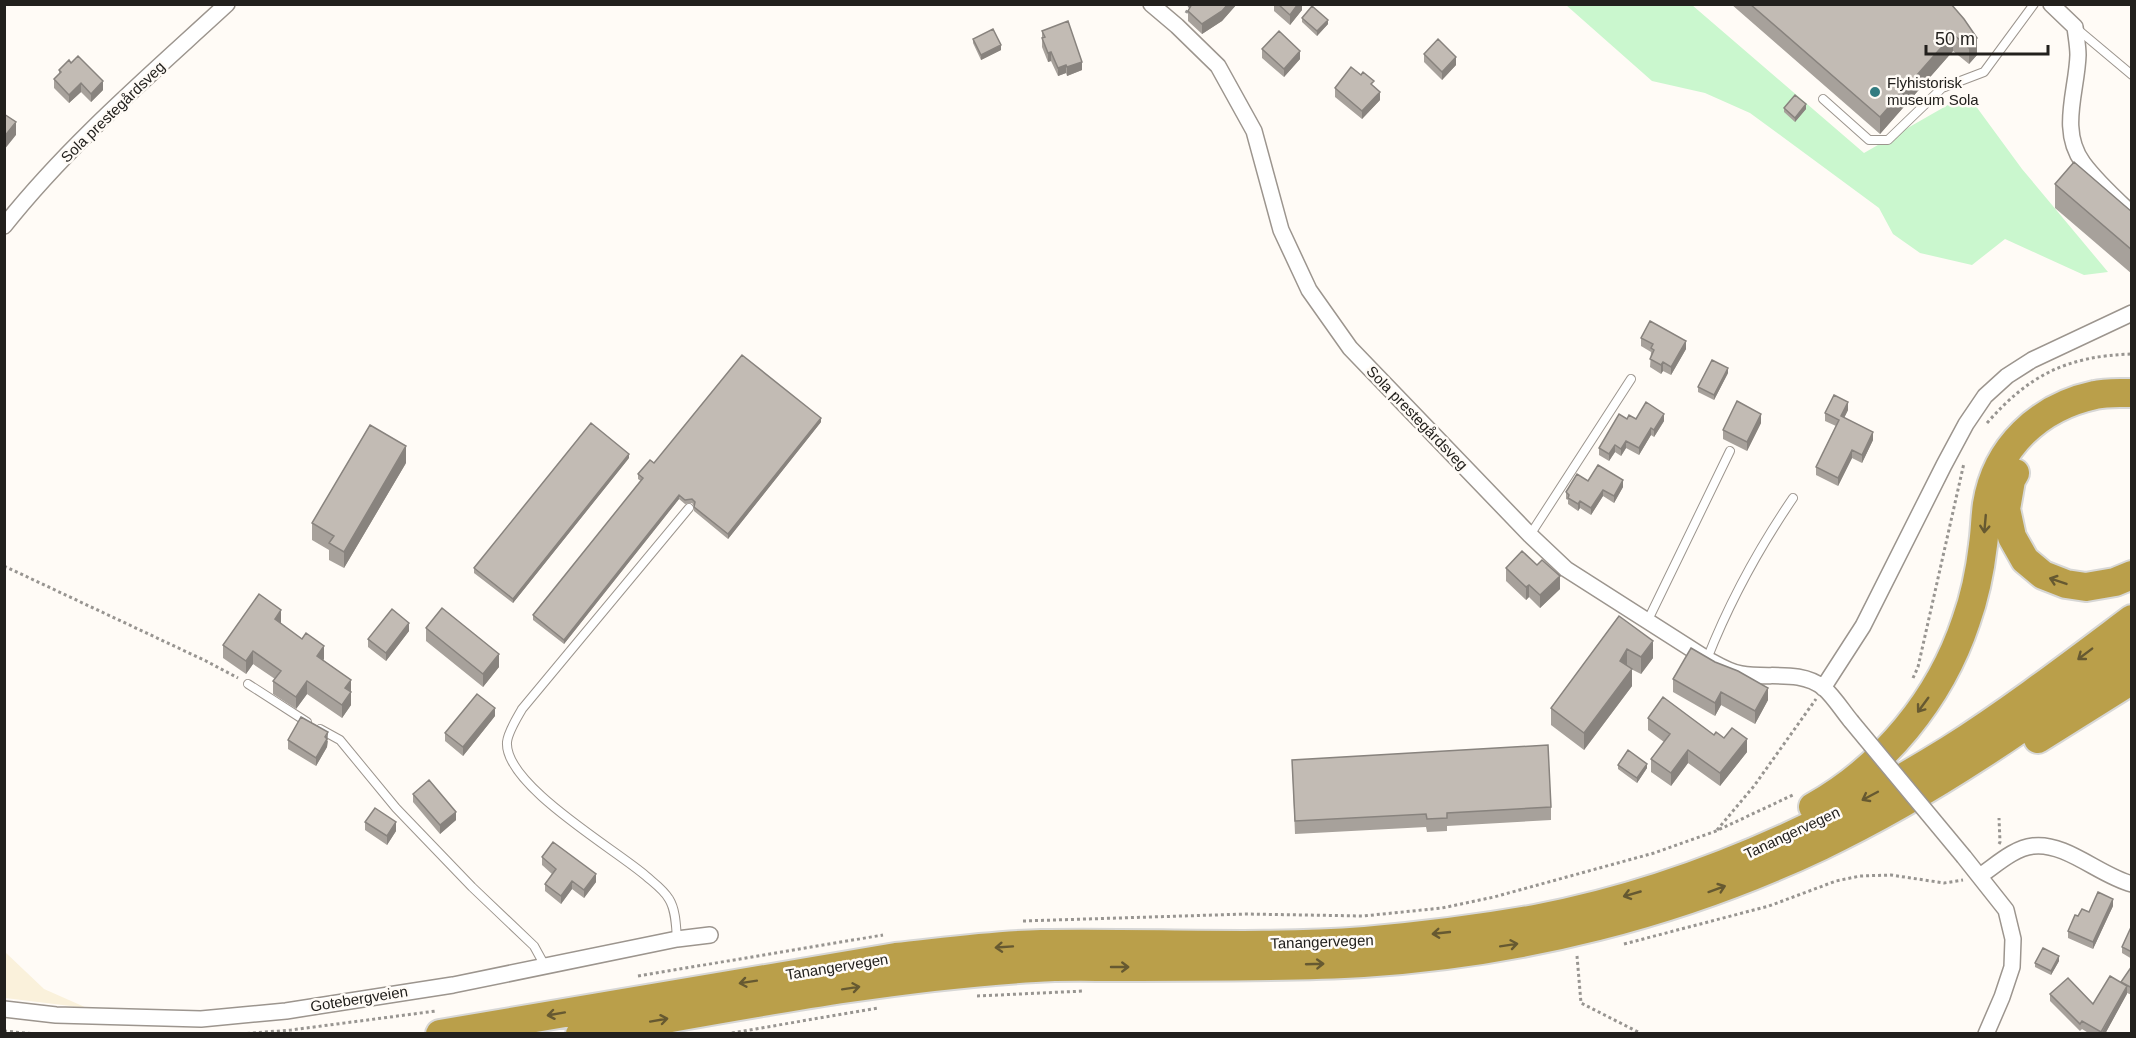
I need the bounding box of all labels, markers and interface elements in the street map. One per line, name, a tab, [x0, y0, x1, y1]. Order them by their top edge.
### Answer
scale bar	[1926, 18, 2048, 56]
text: 50 m	[1935, 29, 1975, 49]
street label: Sola prestegårdsveg	[57, 58, 168, 166]
place label: Flyhistorisk museum Sola	[1887, 74, 1979, 108]
marker: Flyhistorisk museum Sola	[1868, 85, 1882, 99]
street label: Sola prestegårdsveg	[1363, 362, 1471, 473]
one-way arrow	[1979, 513, 1990, 533]
one-way arrow	[2049, 574, 2068, 585]
one-way arrow	[2077, 648, 2093, 661]
one-way arrow	[1917, 697, 1929, 713]
one-way arrow	[1861, 791, 1879, 802]
street label: Tanangervegen	[1741, 803, 1842, 862]
one-way arrow	[1707, 882, 1726, 893]
one-way arrow	[1623, 889, 1642, 900]
one-way arrow	[1431, 928, 1451, 939]
street label: Tanangervegen	[1270, 931, 1374, 952]
one-way arrow	[1498, 939, 1518, 950]
one-way arrow	[994, 942, 1014, 953]
street label: Tanangervegen	[785, 950, 889, 983]
one-way arrow	[1304, 959, 1324, 970]
one-way arrow	[1110, 961, 1130, 973]
one-way arrow	[739, 977, 758, 988]
street label: Gotebergveien	[309, 982, 409, 1015]
one-way arrow	[841, 982, 861, 993]
one-way arrow	[546, 1009, 566, 1020]
one-way arrow	[648, 1014, 668, 1025]

